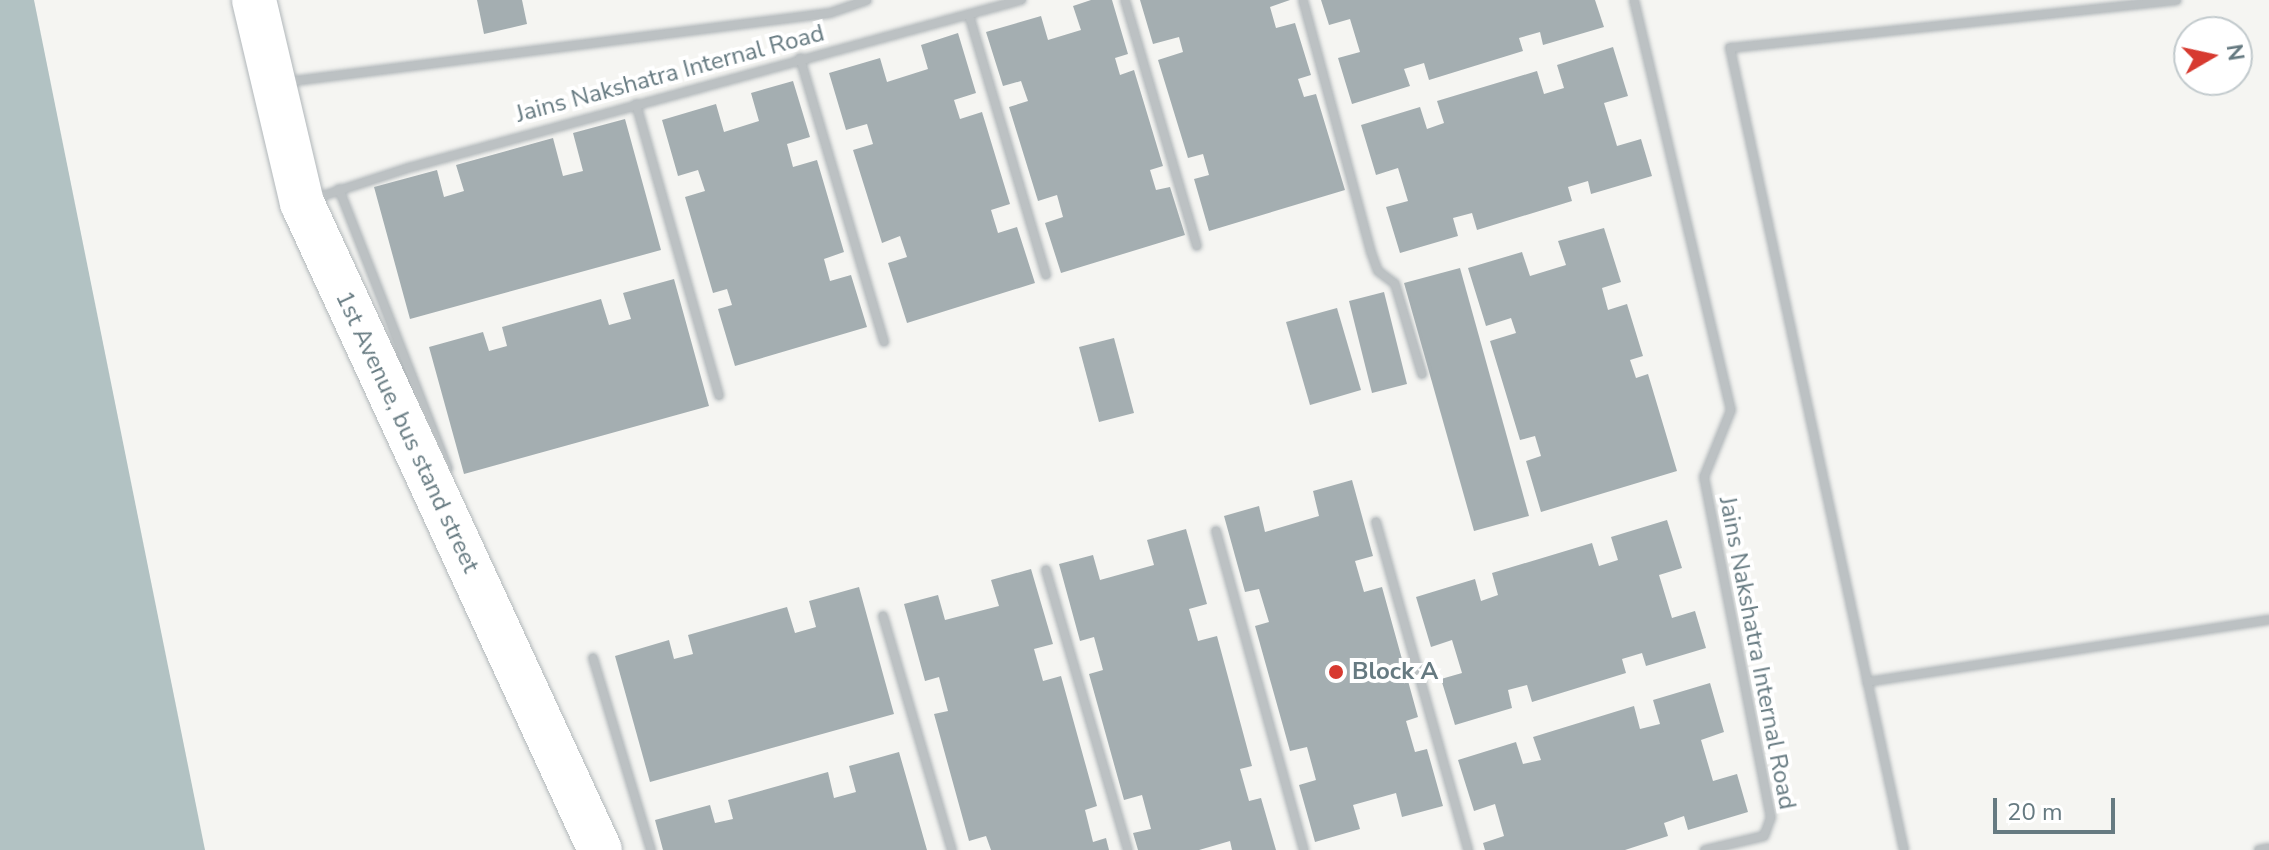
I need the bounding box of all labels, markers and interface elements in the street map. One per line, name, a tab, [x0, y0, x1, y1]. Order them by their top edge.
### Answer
north arrow	[2173, 16, 2253, 96]
street label: Jains Nakshatra Internal Road	[513, 19, 827, 129]
text: N	[2219, 42, 2251, 63]
street label: 1st Avenue, bus stand street	[329, 287, 485, 577]
street label: Jains Nakshatra Internal Road	[1713, 494, 1801, 812]
place label: Block A	[1352, 658, 1438, 686]
marker: Block A	[1327, 663, 1345, 681]
scale bar	[1997, 782, 2119, 832]
text: 20 m	[2007, 796, 2063, 828]

